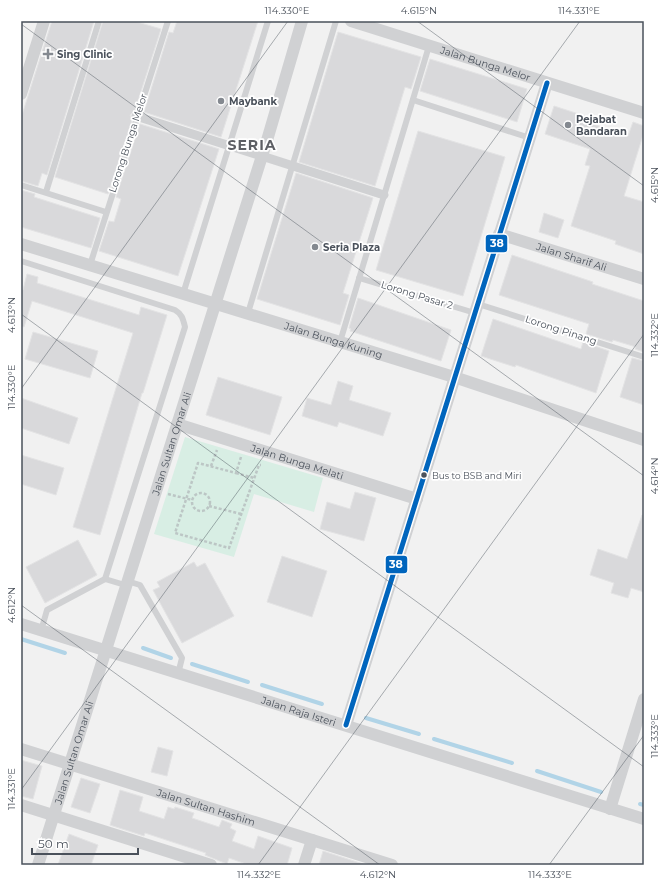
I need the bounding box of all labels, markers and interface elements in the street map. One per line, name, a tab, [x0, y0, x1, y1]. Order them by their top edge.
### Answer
text: 114.330°E	[264, 4, 310, 17]
text: 4.615°N	[401, 4, 437, 17]
text: 114.331°E	[558, 4, 600, 17]
street label: Jalan Bunga Melor	[438, 43, 532, 84]
marker: Sing Clinic	[42, 48, 54, 60]
place label: Sing Clinic	[57, 48, 112, 61]
street label: Lorong Bunga Melor	[106, 92, 150, 194]
place label: Maybank	[229, 95, 277, 108]
marker: Maybank	[216, 96, 226, 106]
place label: Pejabat Bandaran	[576, 113, 627, 138]
marker: Pejabat Bandaran	[563, 120, 573, 130]
district label: SERIA	[228, 136, 276, 154]
text: 4.615°N	[648, 167, 661, 203]
line badge: 38	[485, 234, 508, 253]
text: 38	[489, 236, 504, 250]
street label: Jalan Sharif Ali	[534, 239, 608, 274]
place label: Seria Plaza	[323, 241, 380, 254]
marker: Seria Plaza	[310, 242, 320, 252]
street label: Lorong Pasar 2	[379, 278, 455, 312]
text: 4.613°N	[5, 297, 18, 333]
street label: Lorong Pinang	[524, 312, 598, 348]
text: 114.332°E	[648, 313, 661, 357]
street label: Jalan Bunga Kuning	[282, 319, 384, 361]
text: 114.330°E	[5, 364, 18, 410]
street label: Jalan Sultan Omar Ali	[148, 390, 194, 498]
street label: Jalan Bunga Melati	[248, 441, 345, 482]
text: 4.614°N	[648, 457, 661, 495]
marker: Bus to BSB and Miri	[419, 470, 429, 480]
place label: Bus to BSB and Miri	[432, 470, 521, 481]
line badge: 38	[385, 555, 408, 574]
text: 38	[388, 557, 403, 571]
text: 4.612°N	[5, 587, 18, 623]
street label: Jalan Raja Isteri	[259, 693, 338, 729]
street label: Jalan Sultan Omar Ali	[51, 699, 96, 807]
text: 114.333°E	[648, 714, 661, 758]
text: 114.331°E	[5, 768, 18, 810]
street label: Jalan Sultan Hashim	[154, 785, 257, 828]
scale bar	[32, 830, 138, 856]
text: 50 m	[38, 836, 69, 851]
text: 114.332°E	[237, 868, 281, 881]
text: 4.612°N	[360, 868, 396, 881]
text: 114.333°E	[528, 868, 572, 881]

